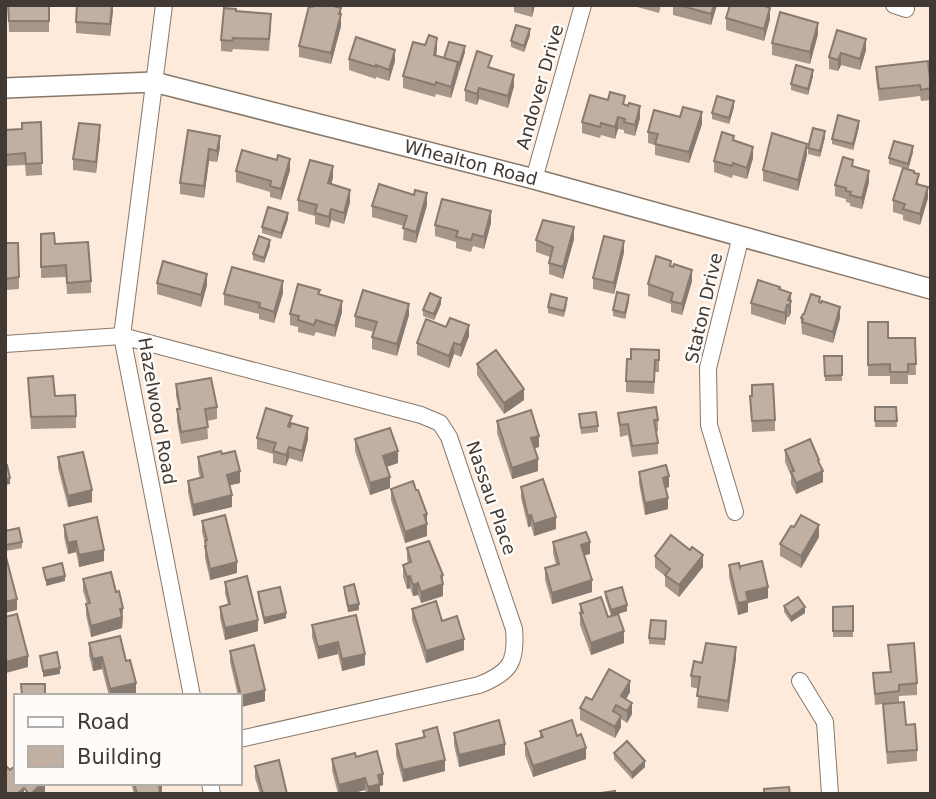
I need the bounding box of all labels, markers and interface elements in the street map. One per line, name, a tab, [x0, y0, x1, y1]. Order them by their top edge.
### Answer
street label: Andover Drive	[512, 22, 567, 152]
street label: Whealton Road	[402, 135, 540, 189]
street label: Staton Drive	[681, 251, 726, 365]
street label: Hazelwood Road	[134, 336, 181, 486]
street label: Nassau Place	[462, 438, 521, 558]
legend	[14, 694, 242, 785]
text: Road	[77, 710, 130, 734]
text: Building	[77, 745, 162, 769]

